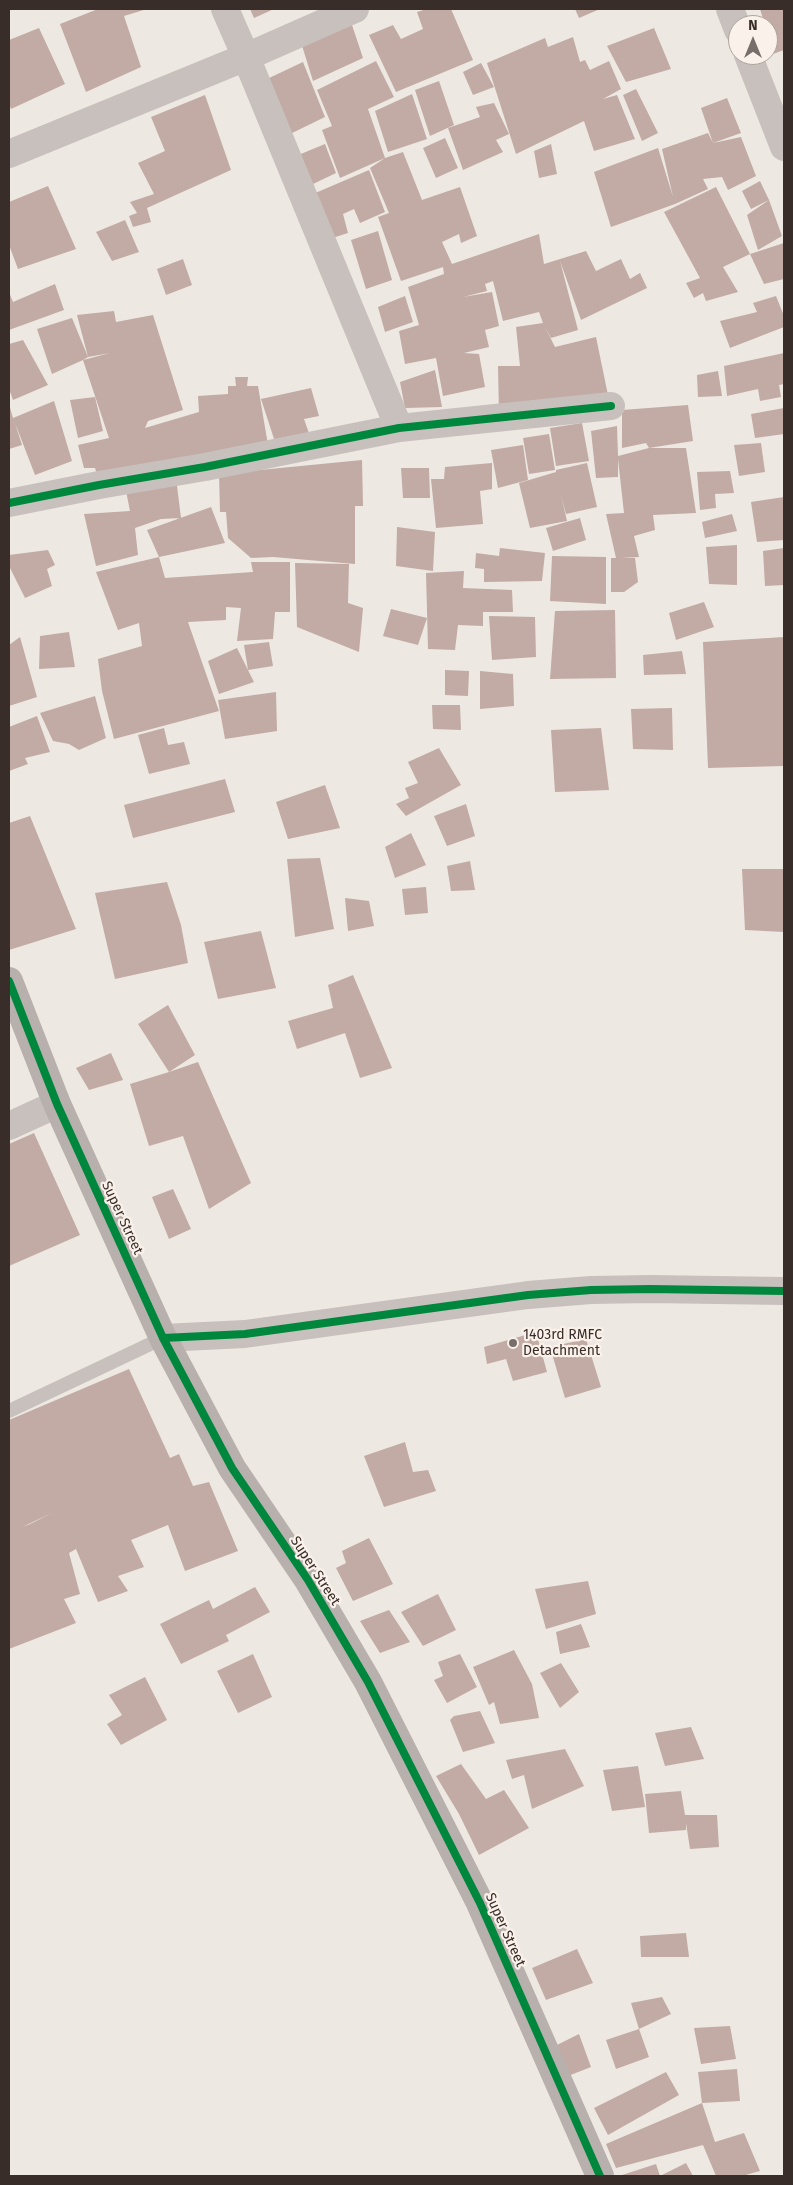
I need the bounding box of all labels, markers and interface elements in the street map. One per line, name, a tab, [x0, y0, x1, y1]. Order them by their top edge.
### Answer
north arrow	[728, 15, 778, 65]
text: N	[748, 17, 758, 34]
street label: Super Street	[98, 1179, 146, 1257]
place label: 1403rd RMFC Detachment	[523, 1327, 602, 1360]
marker: 1403rd RMFC Detachment	[507, 1337, 519, 1349]
street label: Super Street	[286, 1533, 344, 1609]
street label: Super Street	[481, 1891, 529, 1969]

